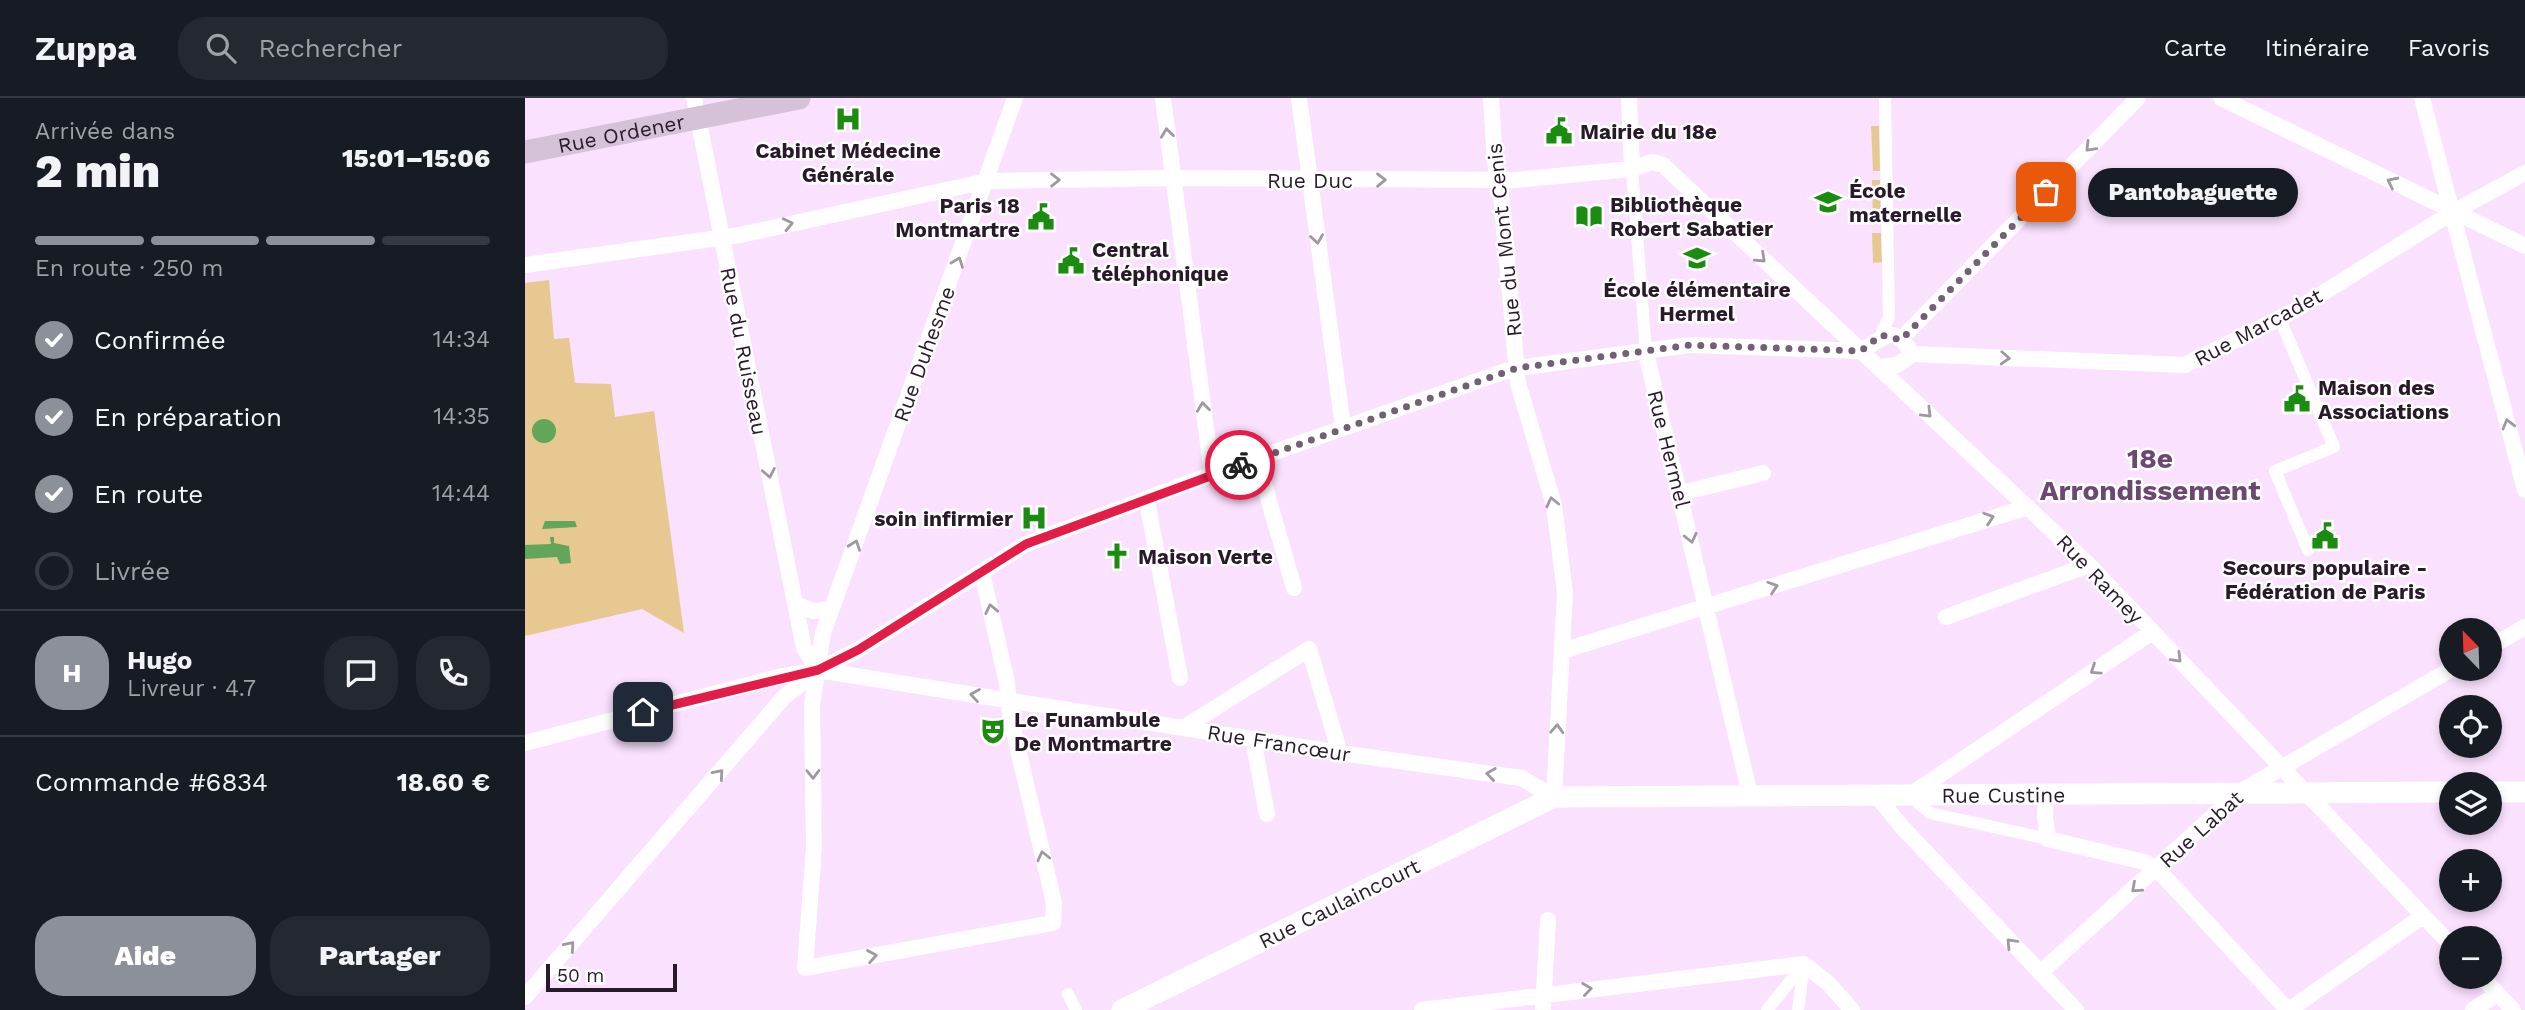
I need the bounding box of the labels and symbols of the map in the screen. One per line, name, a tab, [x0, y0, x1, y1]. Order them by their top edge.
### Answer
hospital icon: Cabinet Médecine Générale	[833, 104, 863, 134]
street label: Rue Ordener	[556, 108, 687, 158]
public building icon: Mairie du 18e	[1544, 116, 1574, 146]
place label: Mairie du 18e	[1580, 119, 1717, 144]
one-way arrow	[1160, 127, 1175, 138]
place label: Cabinet Médecine Générale	[755, 138, 941, 187]
one-way arrow	[2085, 139, 2098, 152]
street label: Rue du Mont Cenis	[1481, 142, 1527, 338]
pin	[2016, 162, 2076, 222]
street label: Rue Duc	[1267, 168, 1353, 193]
callout: Pantobaguette	[2088, 168, 2298, 217]
one-way arrow	[1050, 172, 1061, 188]
one-way arrow	[1375, 172, 1386, 187]
one-way arrow	[2387, 176, 2399, 190]
place label: École maternelle	[1849, 178, 1962, 227]
school or university icon: École maternelle	[1813, 187, 1843, 217]
place label: Bibliothèque Robert Sabatier	[1610, 192, 1773, 241]
place label: Paris 18 Montmartre	[895, 193, 1020, 242]
library icon: Bibliothèque Robert Sabatier	[1574, 201, 1604, 231]
public building icon: Paris 18 Montmartre	[1026, 202, 1056, 232]
one-way arrow	[782, 218, 794, 232]
one-way arrow	[1310, 233, 1325, 244]
place label: Central téléphonique	[1092, 237, 1229, 286]
school or university icon: École élémentaire Hermel	[1682, 243, 1712, 273]
public building icon: Central téléphonique	[1056, 246, 1086, 276]
one-way arrow	[1752, 249, 1765, 262]
one-way arrow	[950, 256, 964, 268]
street label: Rue du Ruisseau	[715, 265, 773, 437]
place label: École élémentaire Hermel	[1603, 277, 1791, 326]
street label: Rue Duhesme	[888, 283, 960, 425]
street label: Rue Marcadet	[2190, 283, 2326, 371]
one-way arrow	[2000, 351, 2011, 366]
place label: Maison des Associations	[2318, 375, 2449, 424]
public building icon: Maison des Associations	[2282, 384, 2312, 414]
street label: Rue Hermel	[1642, 388, 1696, 511]
one-way arrow	[1195, 401, 1210, 413]
one-way arrow	[1918, 405, 1931, 418]
one-way arrow	[2502, 418, 2516, 430]
courier	[1205, 430, 1275, 500]
district label: 18e Arrondissement	[2040, 442, 2260, 507]
one-way arrow	[760, 467, 775, 479]
one-way arrow	[1546, 496, 1560, 508]
hospital icon: soin infirmier	[1019, 503, 1049, 533]
place label: soin infirmier	[874, 506, 1013, 531]
one-way arrow	[1983, 512, 1995, 527]
public building icon: Secours populaire - Fédération de Paris	[2310, 521, 2340, 551]
street label: Rue Ramey	[2051, 529, 2149, 629]
one-way arrow	[1683, 532, 1697, 544]
one-way arrow	[847, 539, 861, 551]
church icon: Maison Verte	[1102, 541, 1132, 571]
place label: Maison Verte	[1138, 544, 1273, 569]
place label: Secours populaire - Fédération de Paris	[2223, 555, 2427, 604]
one-way arrow	[1766, 581, 1778, 595]
one-way arrow	[984, 603, 999, 615]
north arrow	[2439, 618, 2503, 681]
one-way arrow	[2169, 649, 2182, 662]
one-way arrow	[2090, 662, 2103, 674]
pin	[613, 682, 673, 742]
one-way arrow	[969, 688, 981, 703]
place label: Le Funambule De Montmartre	[1014, 707, 1172, 756]
theatre icon: Le Funambule De Montmartre	[978, 716, 1008, 746]
street label: Rue Francœur	[1205, 719, 1353, 767]
one-way arrow	[1549, 723, 1564, 734]
one-way arrow	[1485, 766, 1497, 781]
one-way arrow	[711, 769, 723, 782]
one-way arrow	[805, 769, 821, 779]
street label: Rue Custine	[1941, 782, 2065, 807]
street label: Rue Labat	[2154, 785, 2248, 873]
one-way arrow	[1036, 850, 1051, 862]
street label: Rue Caulaincourt	[1254, 853, 1424, 953]
one-way arrow	[2131, 880, 2144, 892]
one-way arrow	[2007, 938, 2020, 951]
one-way arrow	[562, 941, 574, 954]
one-way arrow	[866, 949, 878, 964]
scale bar	[546, 961, 677, 993]
one-way arrow	[1581, 982, 1593, 997]

